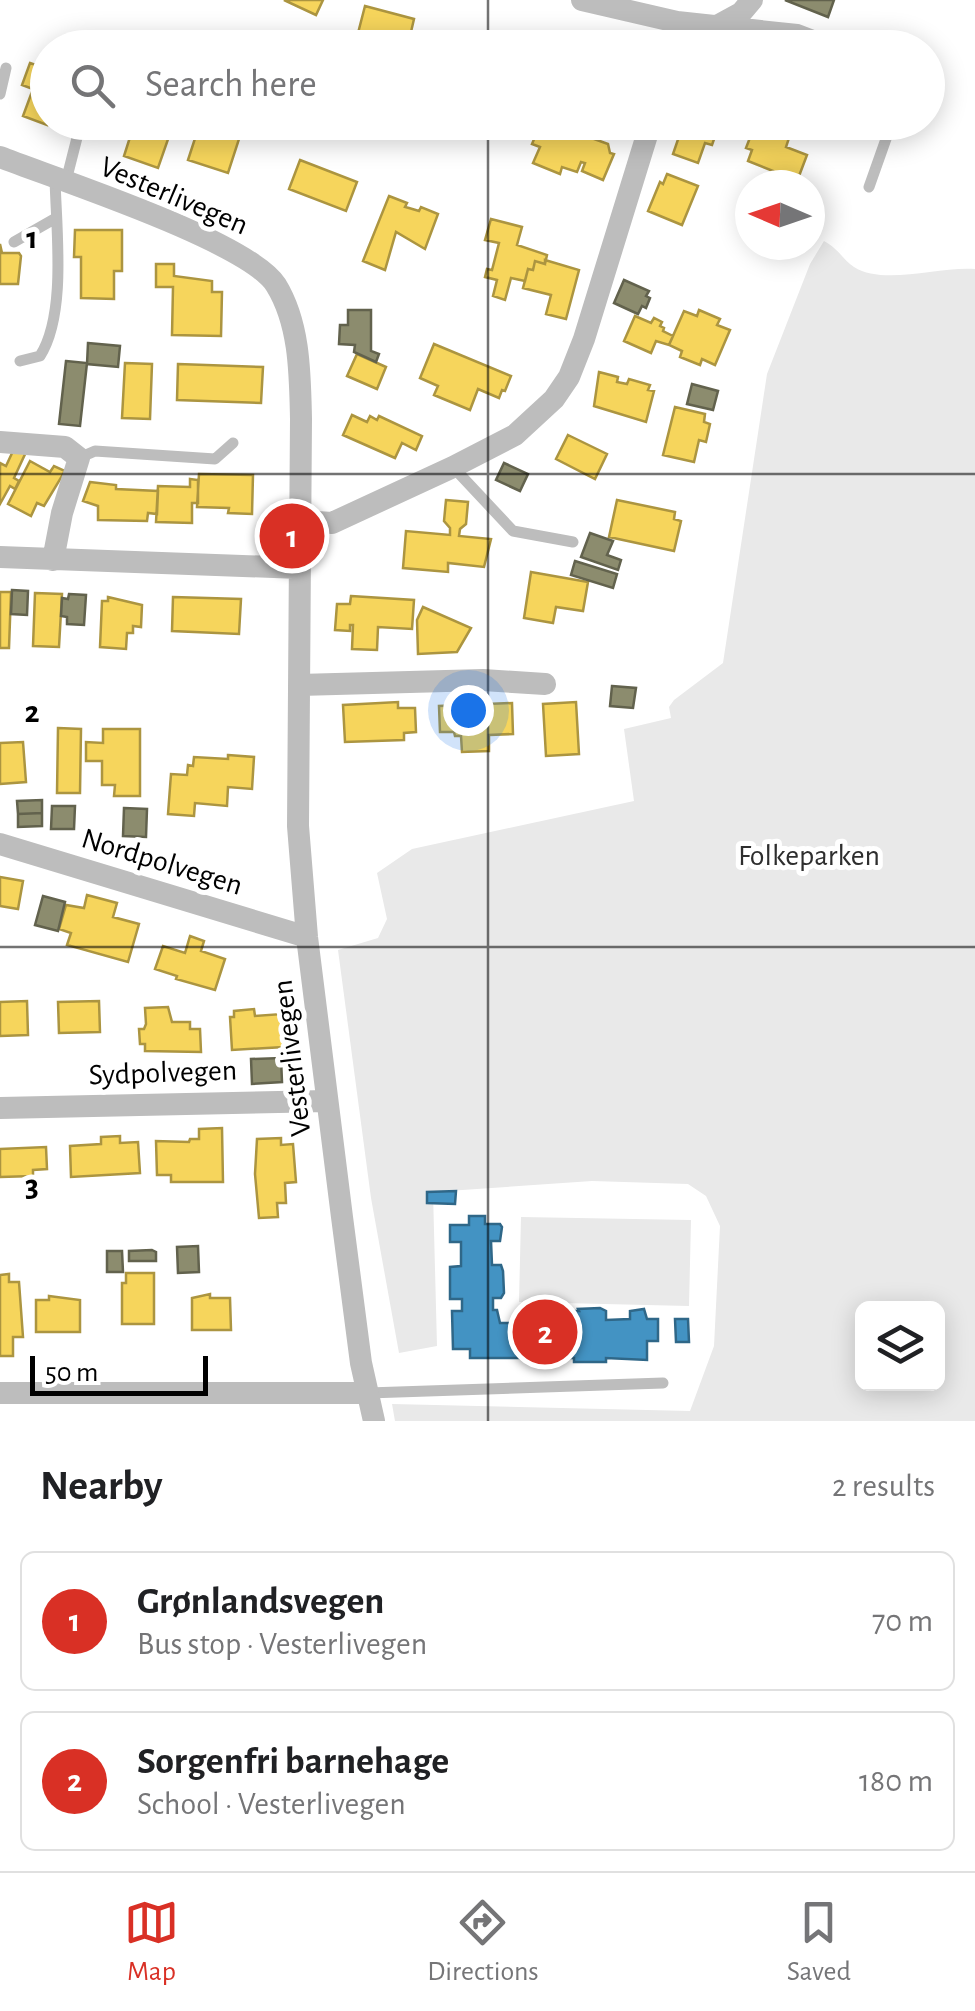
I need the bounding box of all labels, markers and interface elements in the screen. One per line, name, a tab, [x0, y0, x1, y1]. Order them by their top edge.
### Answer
search box	[30, 30, 945, 140]
icon: search	[65, 58, 120, 113]
text: Search here	[145, 66, 317, 104]
street label: Vesterlivegen	[96, 151, 252, 241]
north arrow	[735, 170, 825, 260]
text: 1	[26, 222, 38, 254]
pin: 1	[260, 498, 324, 574]
your location	[443, 685, 494, 736]
text: 2	[24, 696, 40, 728]
street label: Nordpolvegen	[78, 823, 246, 901]
park label: Folkeparken	[738, 841, 880, 871]
street label: Vesterlivegen	[268, 978, 316, 1138]
street label: Sydpolvegen	[88, 1055, 238, 1091]
text: 3	[25, 1170, 39, 1202]
pin: 2	[512, 1294, 578, 1370]
map controls	[855, 1301, 945, 1391]
button: layers	[855, 1301, 945, 1391]
scale bar	[30, 1351, 208, 1396]
text: 50 m	[45, 1359, 99, 1387]
text: Nearby	[40, 1465, 163, 1507]
text: 2 results	[832, 1470, 935, 1502]
text: Grønlandsvegen	[137, 1583, 384, 1621]
text: 1	[69, 1605, 80, 1637]
text: 70 m	[872, 1605, 933, 1637]
text: Bus stop · Vesterlivegen	[137, 1628, 427, 1660]
text: Sorgenfri barnehage	[137, 1743, 449, 1781]
text: 2	[67, 1765, 82, 1797]
text: 180 m	[859, 1765, 933, 1797]
text: School · Vesterlivegen	[137, 1788, 406, 1820]
tab: Map	[124, 1895, 179, 1989]
tab: Directions	[427, 1895, 539, 1989]
tab: Saved	[787, 1895, 851, 1989]

